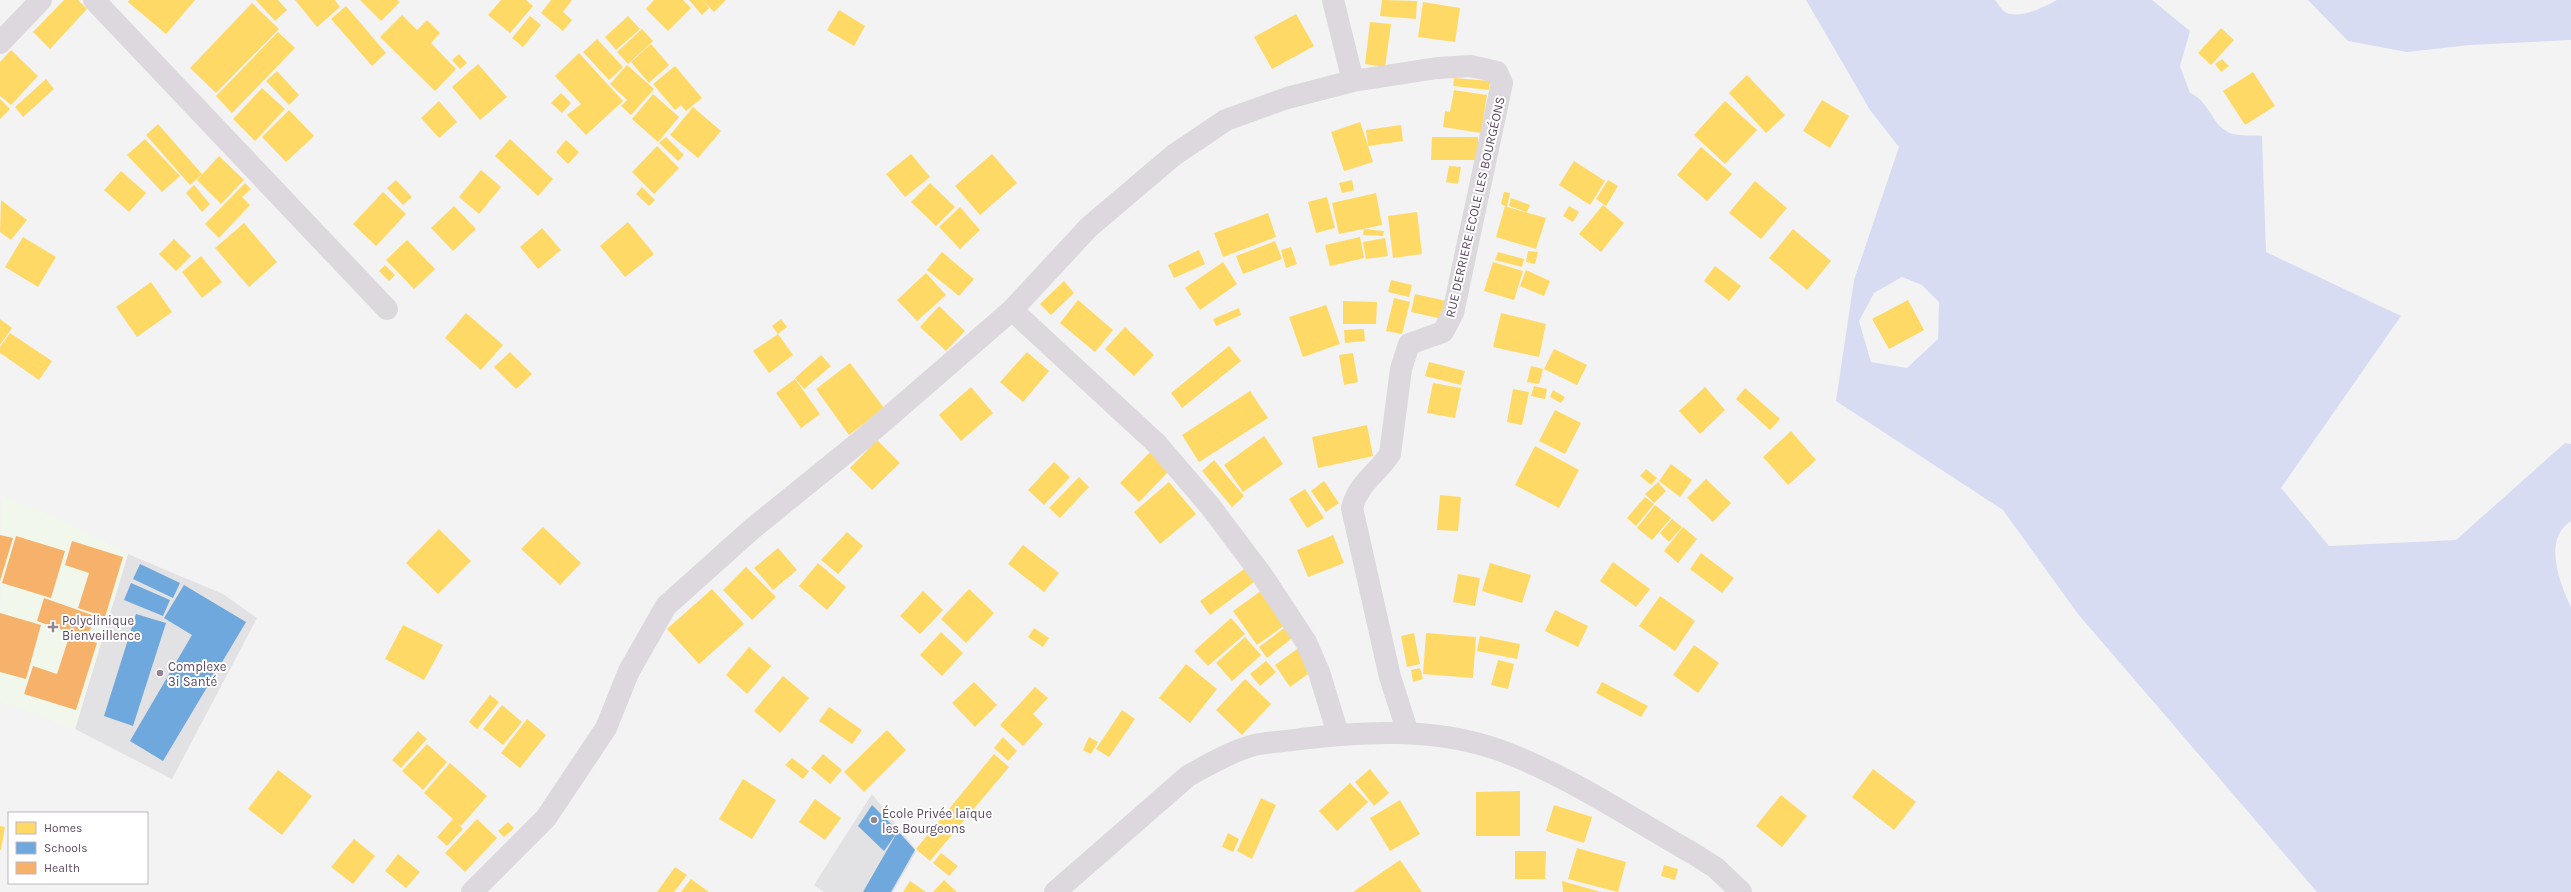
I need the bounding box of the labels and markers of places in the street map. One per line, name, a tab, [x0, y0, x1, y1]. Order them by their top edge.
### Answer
place label: Polyclinique Bienveillence	[62, 613, 141, 643]
marker: Polyclinique Bienveillence	[47, 621, 59, 633]
place label: Complexe 3i Santé	[168, 659, 227, 689]
marker: Complexe 3i Santé	[155, 668, 165, 678]
place label: École Privée laïque les Bourgeons	[882, 804, 992, 836]
marker: École Privée laïque les Bourgeons	[869, 815, 879, 825]

